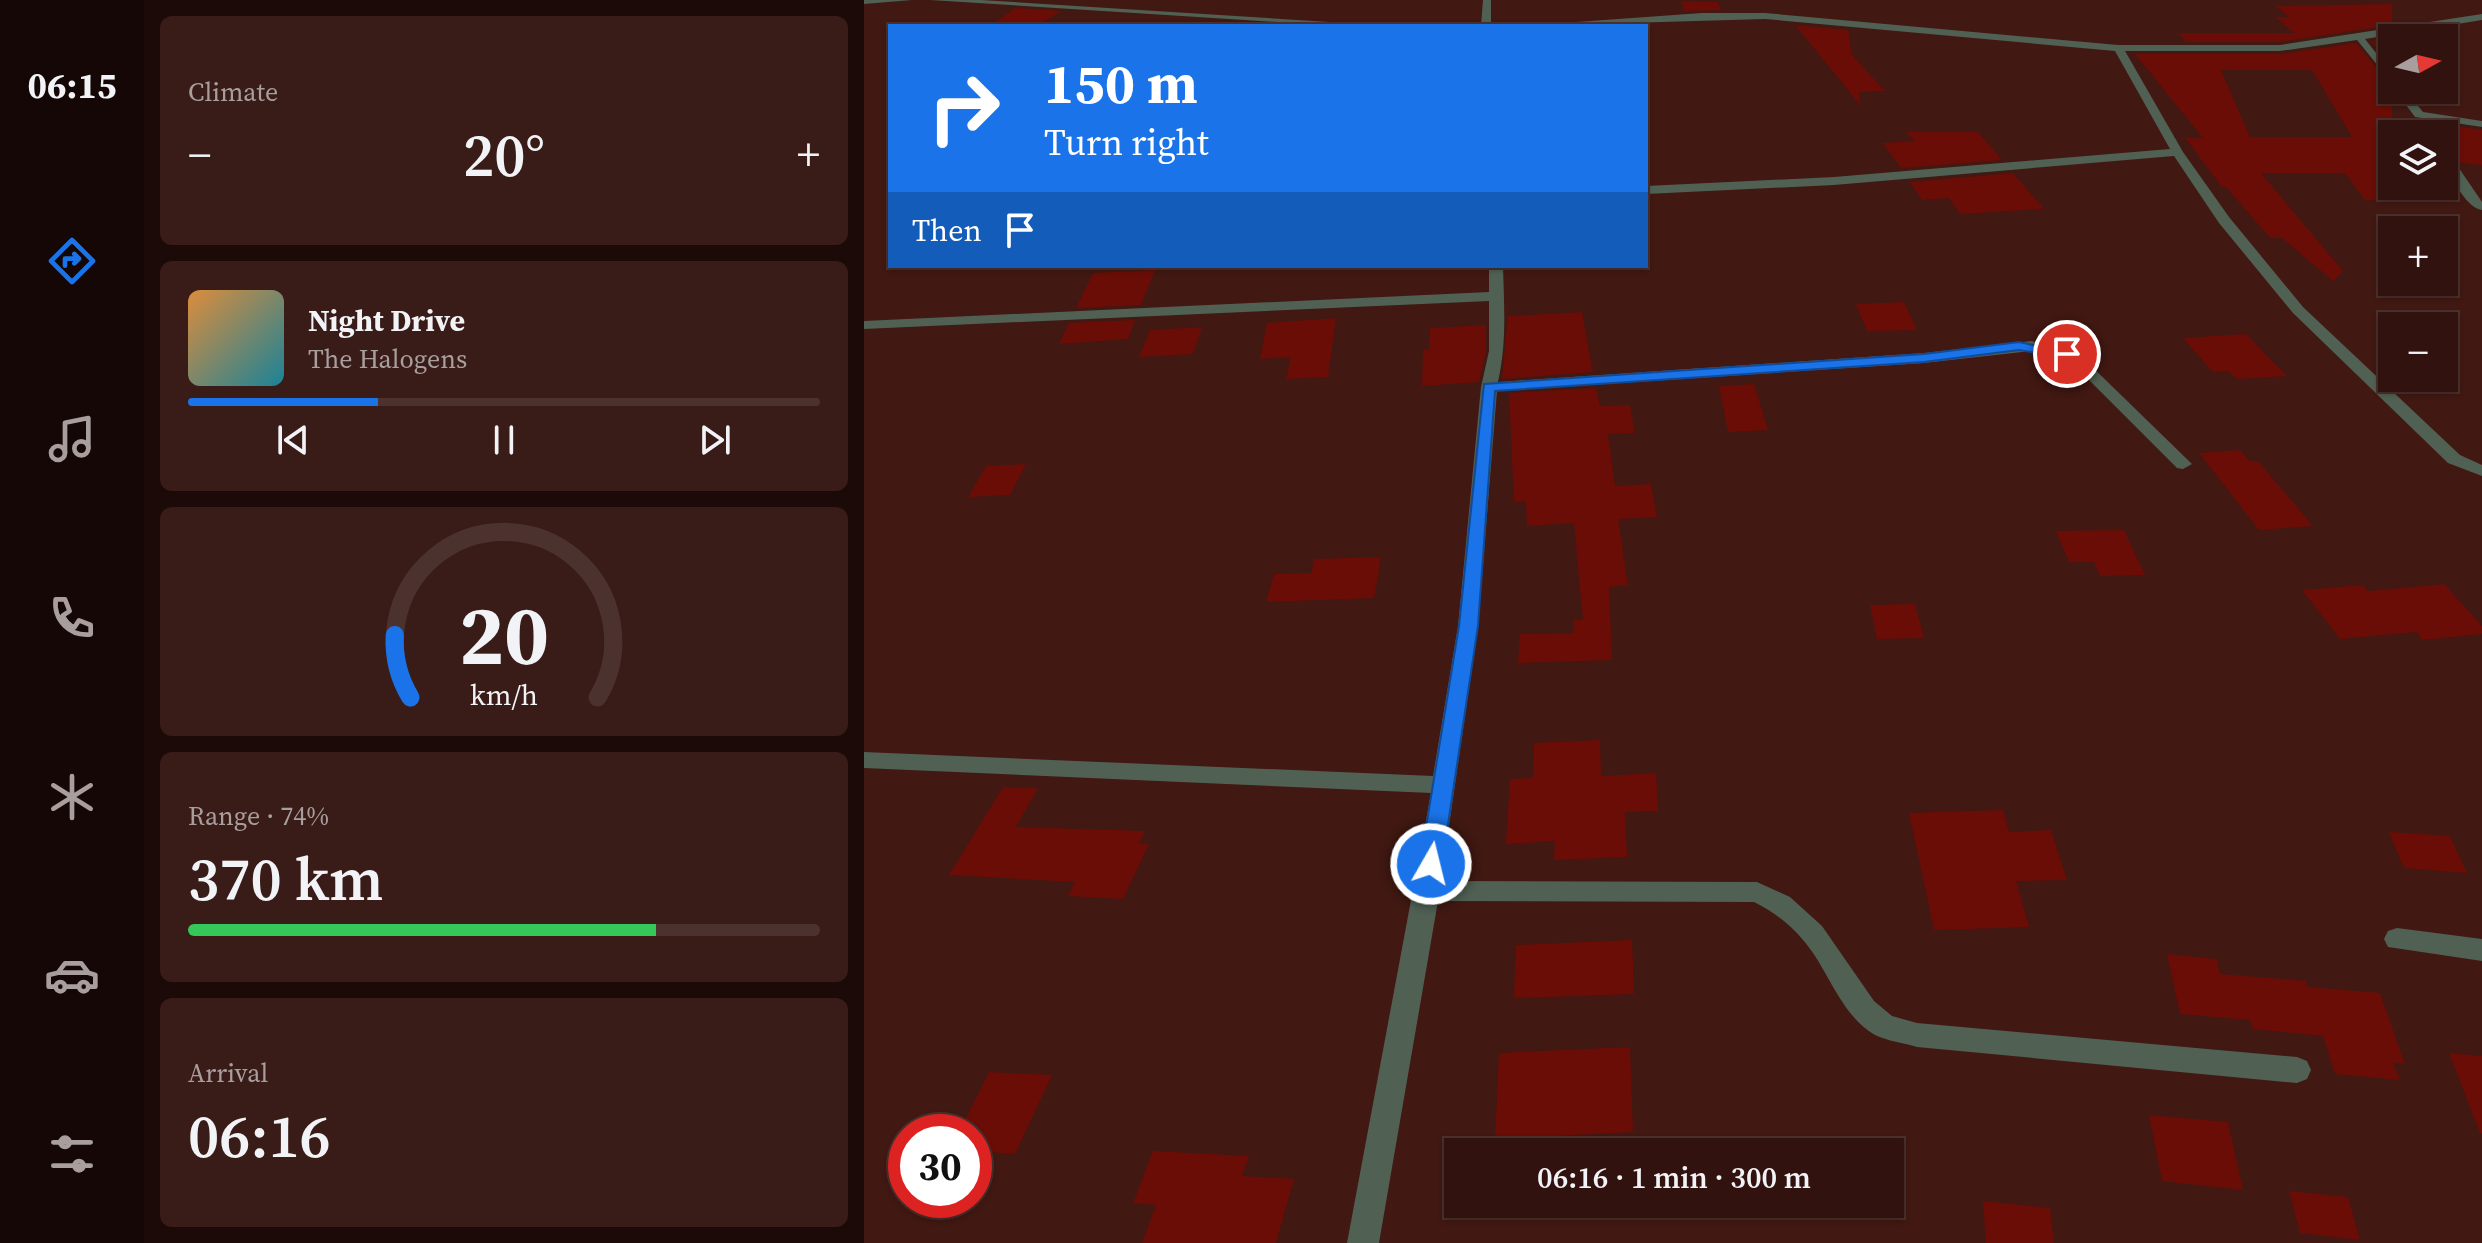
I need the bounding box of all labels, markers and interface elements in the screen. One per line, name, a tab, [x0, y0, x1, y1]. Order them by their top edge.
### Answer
north arrow	[2378, 24, 2458, 104]
map controls	[2378, 24, 2458, 392]
text: 150 m	[1044, 45, 1198, 122]
icon: right	[912, 56, 1016, 160]
text: 06:15	[28, 61, 116, 110]
text: Climate	[188, 74, 278, 110]
text: 20°	[463, 114, 545, 196]
text: Turn right	[1044, 118, 1209, 167]
button: layers	[2378, 120, 2458, 200]
text: −	[188, 124, 211, 185]
text: +	[797, 124, 820, 185]
icon: arrive	[998, 208, 1042, 252]
text: Then	[912, 210, 982, 251]
button: +	[2378, 216, 2458, 296]
icon: directions	[44, 233, 100, 289]
text: Night Drive	[308, 300, 465, 341]
button: −	[2378, 312, 2458, 392]
pin	[2033, 320, 2101, 388]
icon: arrive	[2045, 332, 2089, 376]
text: The Halogens	[308, 341, 467, 377]
icon: music	[44, 411, 100, 467]
icon: previous	[271, 418, 315, 462]
icon: pause	[482, 418, 526, 462]
icon: next	[693, 418, 737, 462]
text: 20	[459, 577, 549, 691]
icon: phone	[44, 590, 100, 646]
text: km/h	[470, 675, 538, 715]
icon: climate	[44, 769, 100, 825]
text: Range · 74%	[188, 798, 329, 834]
position arrow	[1389, 822, 1473, 906]
text: 370 km	[188, 838, 384, 920]
icon: car	[44, 947, 100, 1003]
text: Arrival	[188, 1055, 268, 1091]
text: 06:16	[188, 1095, 331, 1177]
speed limit sign: 30	[888, 1114, 992, 1218]
icon: filters	[44, 1126, 100, 1182]
text: 06:16 · 1 min · 300 m	[1537, 1157, 1811, 1198]

